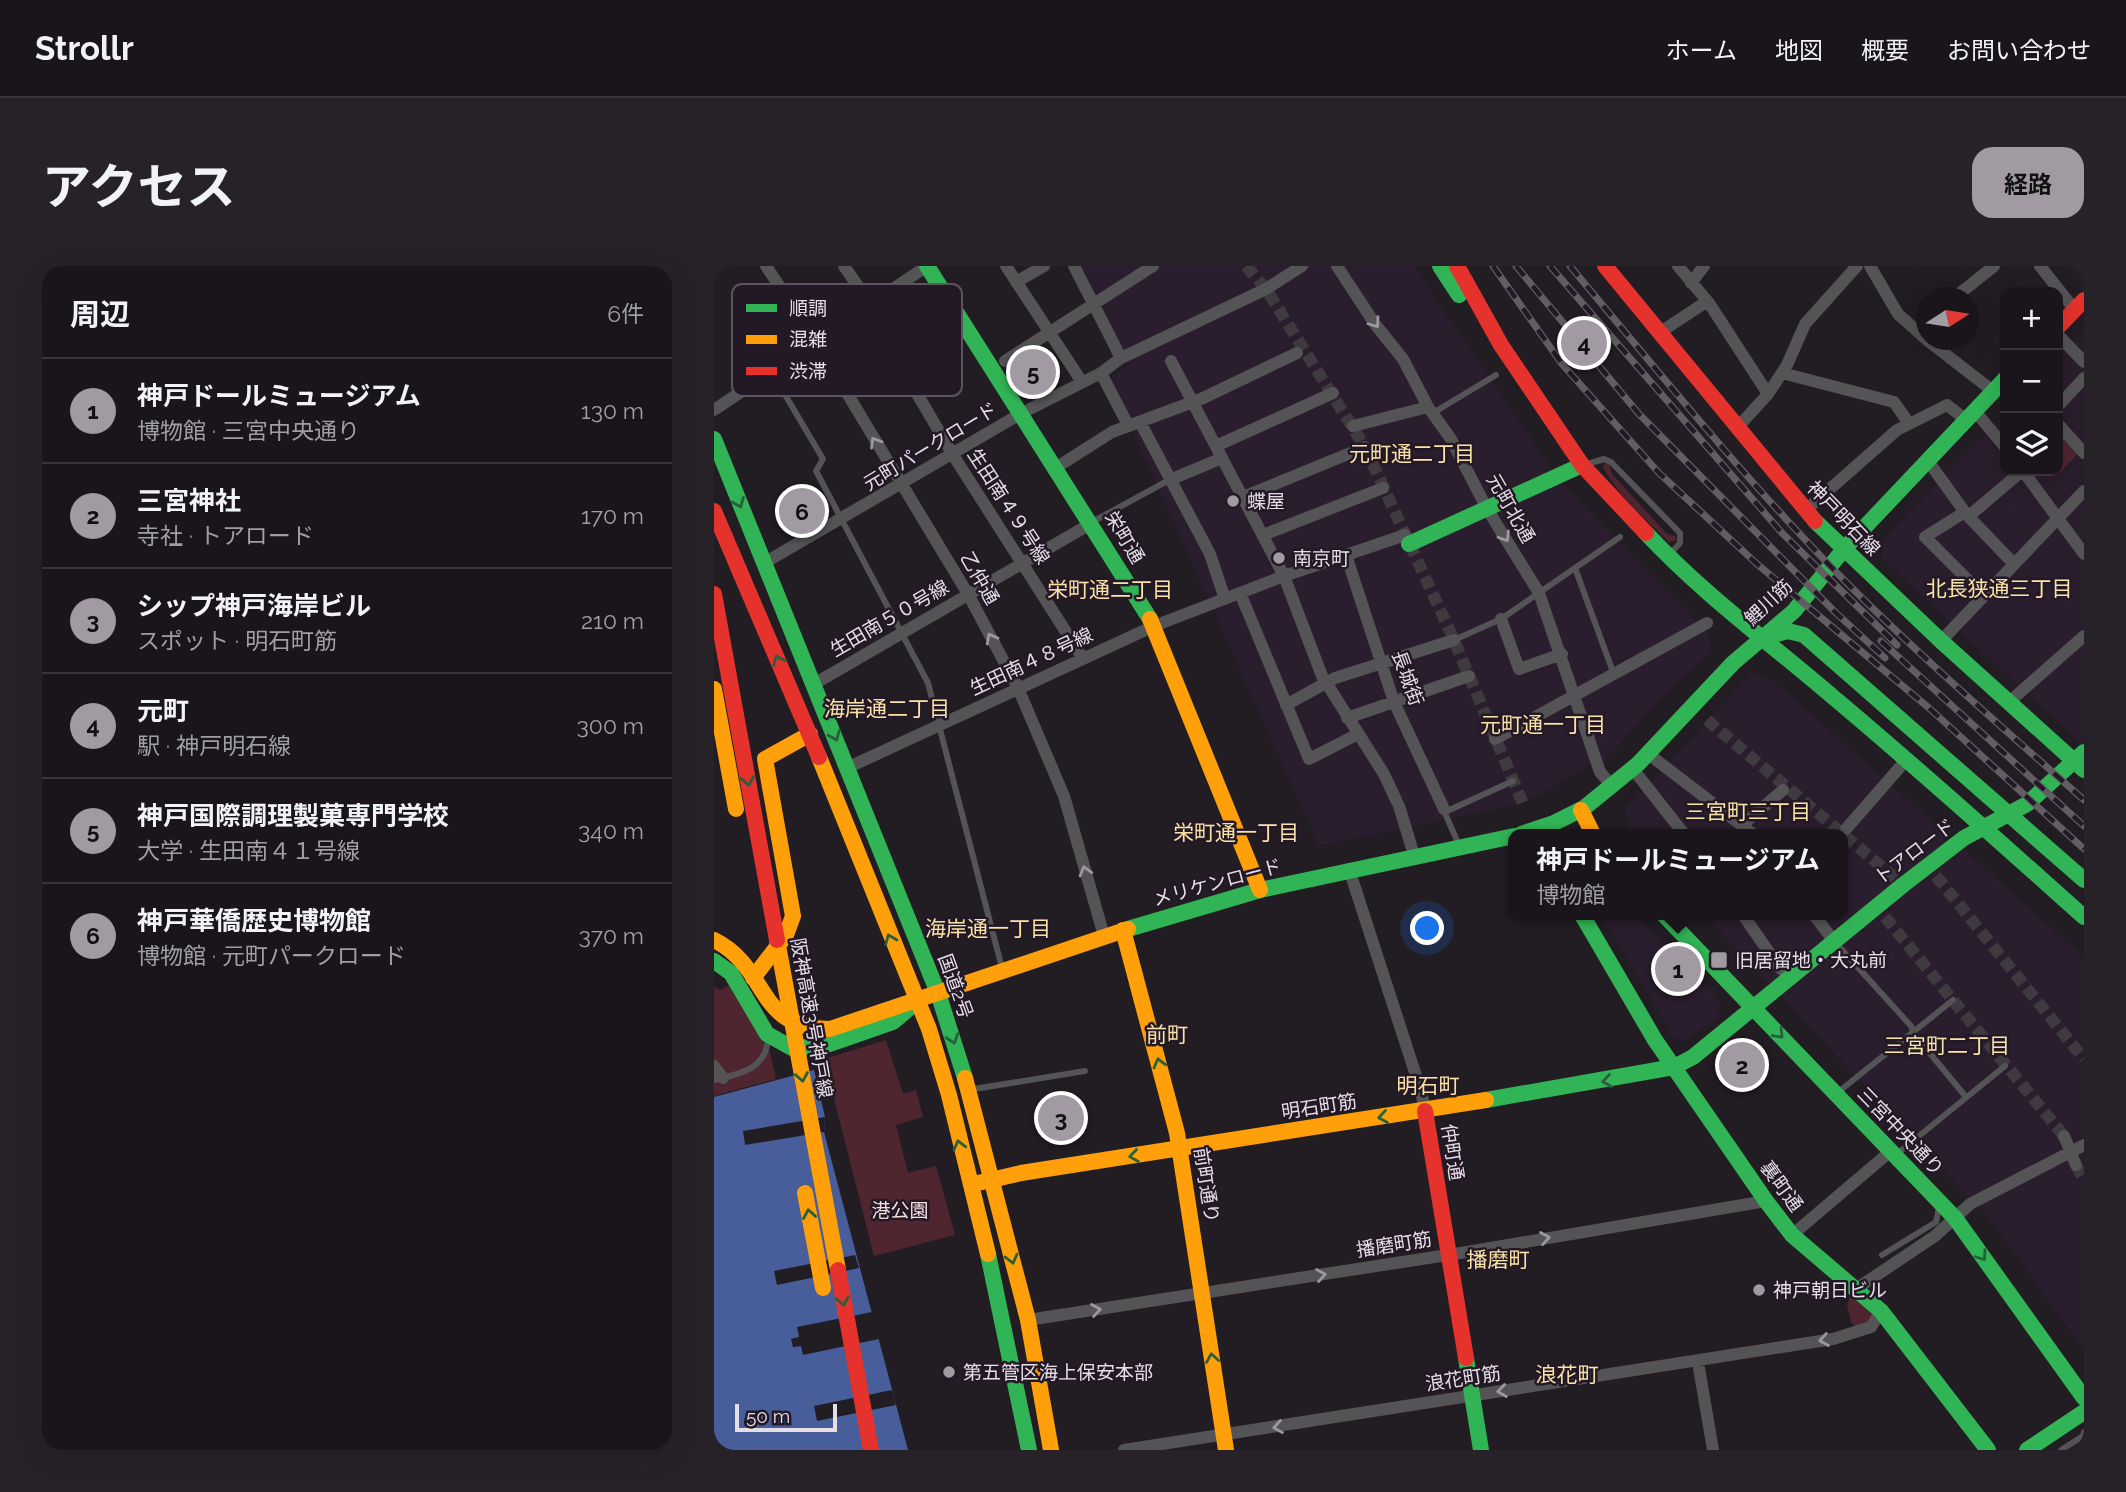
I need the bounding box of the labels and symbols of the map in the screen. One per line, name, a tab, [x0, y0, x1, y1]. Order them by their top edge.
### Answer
legend	[732, 284, 962, 396]
north arrow	[1916, 287, 1979, 350]
text: 順調	[789, 297, 827, 319]
one-way arrow	[1367, 315, 1379, 328]
pin: 4	[1561, 317, 1607, 369]
text: 混雑	[789, 328, 827, 350]
pin: 5	[1010, 346, 1056, 398]
text: 渋滞	[789, 360, 827, 382]
street label: 元町パークロード	[859, 397, 1001, 495]
one-way arrow	[871, 436, 884, 449]
district label: 元町通二丁目	[1349, 441, 1475, 466]
street label: 生田南４９号線	[964, 444, 1054, 568]
street label: 元町北通	[1482, 470, 1540, 546]
street label: 神戸明石線	[1803, 476, 1885, 560]
pin: 6	[779, 485, 825, 537]
place label: 蝶屋	[1247, 490, 1285, 512]
marker: 蝶屋	[1225, 493, 1241, 509]
one-way arrow	[731, 496, 745, 508]
street label: 栄町通	[1101, 507, 1149, 567]
one-way arrow	[1497, 530, 1510, 543]
place label: 南京町	[1293, 547, 1350, 569]
street label: 乙仲通	[956, 548, 1004, 608]
marker: 南京町	[1271, 550, 1287, 566]
street label: 生田南５０号線	[826, 575, 952, 661]
street label: 鯉川筋	[1740, 575, 1796, 629]
district label: 北長狭通三丁目	[1926, 576, 2073, 601]
district label: 栄町通二丁目	[1047, 577, 1173, 602]
street label: 生田南４８号線	[966, 623, 1096, 699]
one-way arrow	[986, 633, 999, 645]
street label: 長城街	[1388, 647, 1428, 709]
one-way arrow	[772, 655, 786, 667]
district label: 海岸通二丁目	[824, 696, 950, 721]
district label: 元町通一丁目	[1480, 712, 1606, 737]
one-way arrow	[827, 729, 841, 741]
one-way arrow	[740, 775, 755, 787]
district label: 三宮町三丁目	[1685, 799, 1811, 824]
street label: トアロード	[1869, 814, 1959, 888]
district label: 栄町通一丁目	[1173, 820, 1299, 845]
street label: メリケンロード	[1150, 854, 1284, 910]
one-way arrow	[1079, 865, 1093, 877]
your location	[1410, 911, 1444, 945]
district label: 海岸通一丁目	[925, 916, 1051, 941]
one-way arrow	[885, 934, 899, 946]
street label: 阪神高速3号神戸線	[787, 936, 837, 1100]
pin: 1	[1655, 943, 1701, 995]
place label: 旧居留地・大丸前	[1735, 949, 1887, 971]
marker: 旧居留地・大丸前	[1709, 950, 1729, 970]
street label: 国道2号	[934, 951, 978, 1021]
district label: 前町	[1146, 1022, 1188, 1047]
one-way arrow	[1771, 1026, 1783, 1039]
one-way arrow	[944, 1033, 959, 1045]
district label: 三宮町二丁目	[1884, 1033, 2010, 1058]
pin: 2	[1719, 1039, 1765, 1091]
one-way arrow	[1152, 1057, 1167, 1069]
one-way arrow	[794, 1072, 809, 1083]
one-way arrow	[1601, 1072, 1613, 1087]
district label: 明石町	[1397, 1073, 1460, 1098]
street label: 三宮中央通り	[1853, 1082, 1949, 1180]
street label: 明石町筋	[1280, 1089, 1358, 1123]
pin: 3	[1038, 1092, 1084, 1144]
one-way arrow	[1377, 1110, 1389, 1125]
street label: 仲町通	[1438, 1122, 1468, 1182]
one-way arrow	[953, 1139, 968, 1151]
street label: 前町通り	[1190, 1146, 1224, 1224]
one-way arrow	[1128, 1148, 1140, 1163]
street label: 裏町通	[1756, 1156, 1808, 1216]
park label: 港公園	[871, 1199, 929, 1221]
one-way arrow	[803, 1208, 818, 1220]
street label: 播磨町筋	[1355, 1227, 1433, 1261]
one-way arrow	[1539, 1232, 1551, 1247]
district label: 播磨町	[1467, 1247, 1530, 1272]
one-way arrow	[1974, 1248, 1986, 1261]
one-way arrow	[1004, 1252, 1018, 1264]
one-way arrow	[1315, 1268, 1326, 1283]
place label: 神戸朝日ビル	[1773, 1279, 1887, 1301]
marker: 神戸朝日ビル	[1751, 1282, 1767, 1298]
one-way arrow	[835, 1295, 850, 1307]
one-way arrow	[1090, 1303, 1102, 1318]
one-way arrow	[1818, 1332, 1830, 1347]
one-way arrow	[1205, 1352, 1220, 1364]
place label: 第五管区海上保安本部	[963, 1361, 1153, 1383]
street label: 浪花町筋	[1424, 1361, 1502, 1395]
district label: 浪花町	[1536, 1362, 1599, 1387]
marker: 第五管区海上保安本部	[941, 1364, 957, 1380]
one-way arrow	[1496, 1383, 1508, 1398]
scale bar	[735, 1401, 836, 1433]
one-way arrow	[1272, 1419, 1284, 1434]

